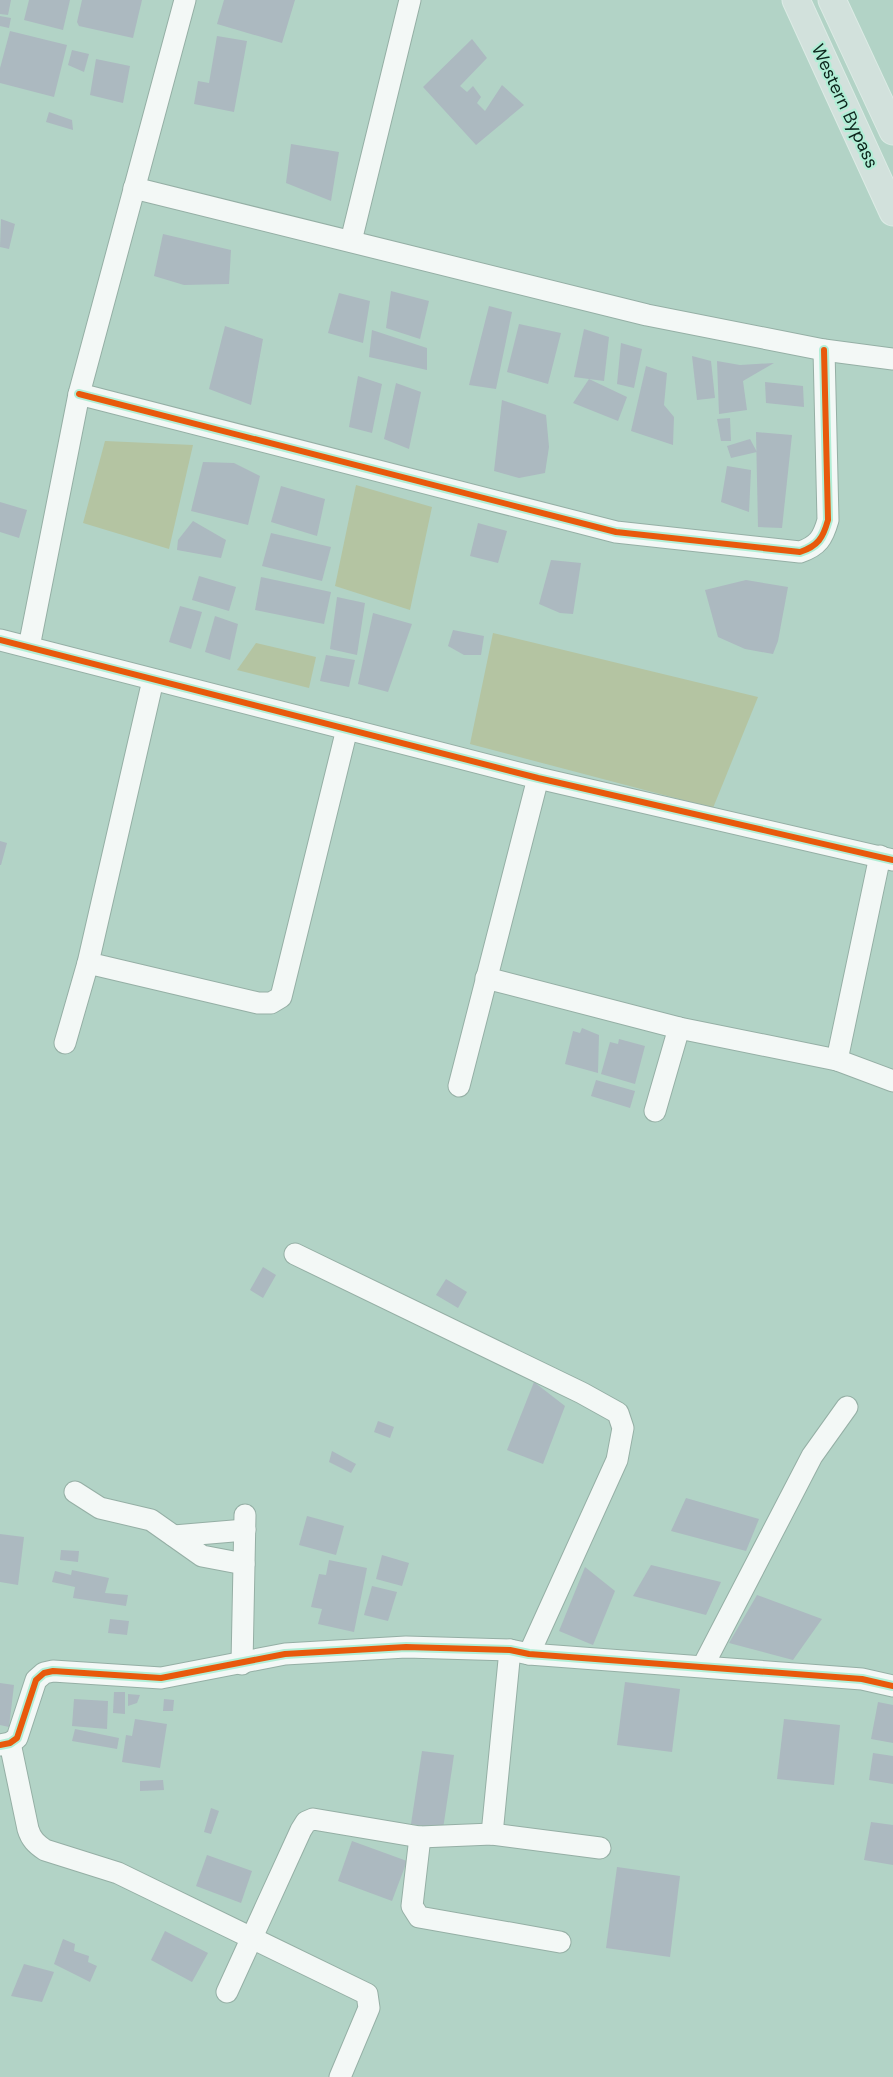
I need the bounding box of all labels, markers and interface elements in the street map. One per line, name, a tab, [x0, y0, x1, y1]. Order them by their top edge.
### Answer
street label: Western Bypass	[806, 40, 884, 172]

